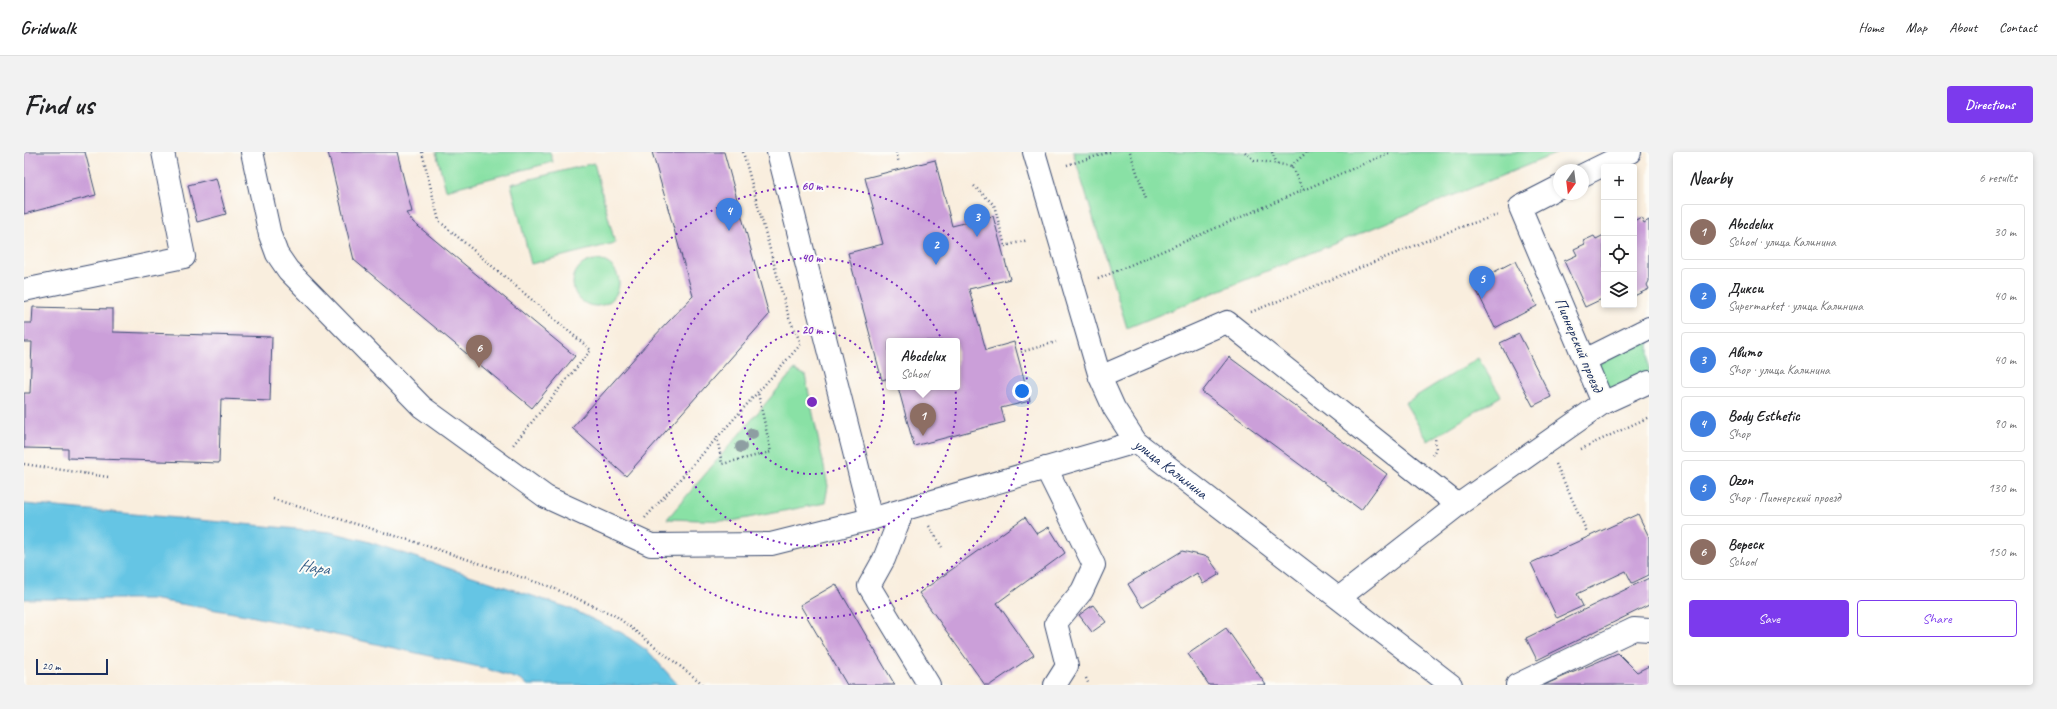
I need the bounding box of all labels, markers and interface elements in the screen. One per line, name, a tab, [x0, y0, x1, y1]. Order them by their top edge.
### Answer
text: Gridwalk	[20, 16, 76, 40]
text: Home	[1858, 19, 1884, 36]
text: Map	[1906, 19, 1927, 36]
text: About	[1949, 19, 1977, 36]
text: Contact	[1999, 19, 2037, 36]
button: Directions	[1947, 86, 2033, 123]
text: Find us	[24, 87, 94, 122]
north arrow	[1553, 164, 1589, 200]
map controls	[1601, 164, 1637, 308]
button: +	[1601, 164, 1637, 200]
text: Nearby	[1689, 168, 1732, 189]
text: 6 results	[1979, 170, 2017, 186]
text: 60 m	[802, 178, 824, 194]
pin: 4	[716, 198, 742, 231]
button: −	[1601, 200, 1637, 236]
pin: 3	[964, 204, 990, 237]
text: Abcdelux	[1728, 215, 1772, 234]
text: 1	[1700, 224, 1706, 240]
text: 30 m	[1994, 224, 2016, 240]
pin: 2	[923, 232, 949, 265]
text: School · улица Калинина	[1728, 234, 1836, 250]
button: locate	[1601, 236, 1637, 272]
text: 40 m	[802, 250, 823, 266]
pin: 5	[1469, 266, 1495, 299]
button: layers	[1601, 272, 1637, 308]
text: Дикси	[1728, 279, 1764, 298]
text: 2	[1700, 288, 1706, 304]
text: 40 m	[1994, 288, 2016, 304]
street label: Пионерский проезд	[1550, 295, 1608, 396]
text: Supermarket · улица Калинина	[1728, 298, 1863, 314]
text: 20 m	[802, 322, 823, 338]
pin: 6	[466, 335, 492, 368]
popup	[886, 338, 960, 390]
text: Авито	[1728, 343, 1762, 362]
text: Abcdelux	[901, 347, 945, 366]
text: 3	[1700, 352, 1706, 368]
text: 40 m	[1994, 352, 2016, 368]
text: Shop · улица Калинина	[1728, 362, 1830, 378]
text: School	[901, 366, 929, 382]
your location	[1012, 381, 1032, 401]
centre of rings	[805, 395, 819, 409]
pin: 1	[910, 403, 936, 436]
text: Body Esthetic	[1728, 407, 1800, 426]
text: 4	[1700, 416, 1706, 432]
text: 90 m	[1994, 416, 2016, 432]
text: Shop	[1728, 426, 1750, 442]
street label: улица Калинина	[1129, 434, 1212, 504]
text: Ozon	[1728, 471, 1753, 490]
text: 5	[1700, 480, 1706, 496]
text: 130 m	[1988, 480, 2016, 496]
text: Shop · Пионерский проезд	[1728, 490, 1841, 506]
text: Вереcк	[1728, 535, 1763, 554]
text: 6	[1700, 544, 1706, 560]
text: 150 m	[1988, 544, 2016, 560]
water label: Нара	[298, 554, 333, 580]
text: School	[1728, 554, 1756, 570]
button: Save	[1689, 600, 1849, 637]
button: Share	[1857, 600, 2017, 637]
scale bar	[36, 657, 108, 676]
text: 20 m	[42, 659, 61, 673]

